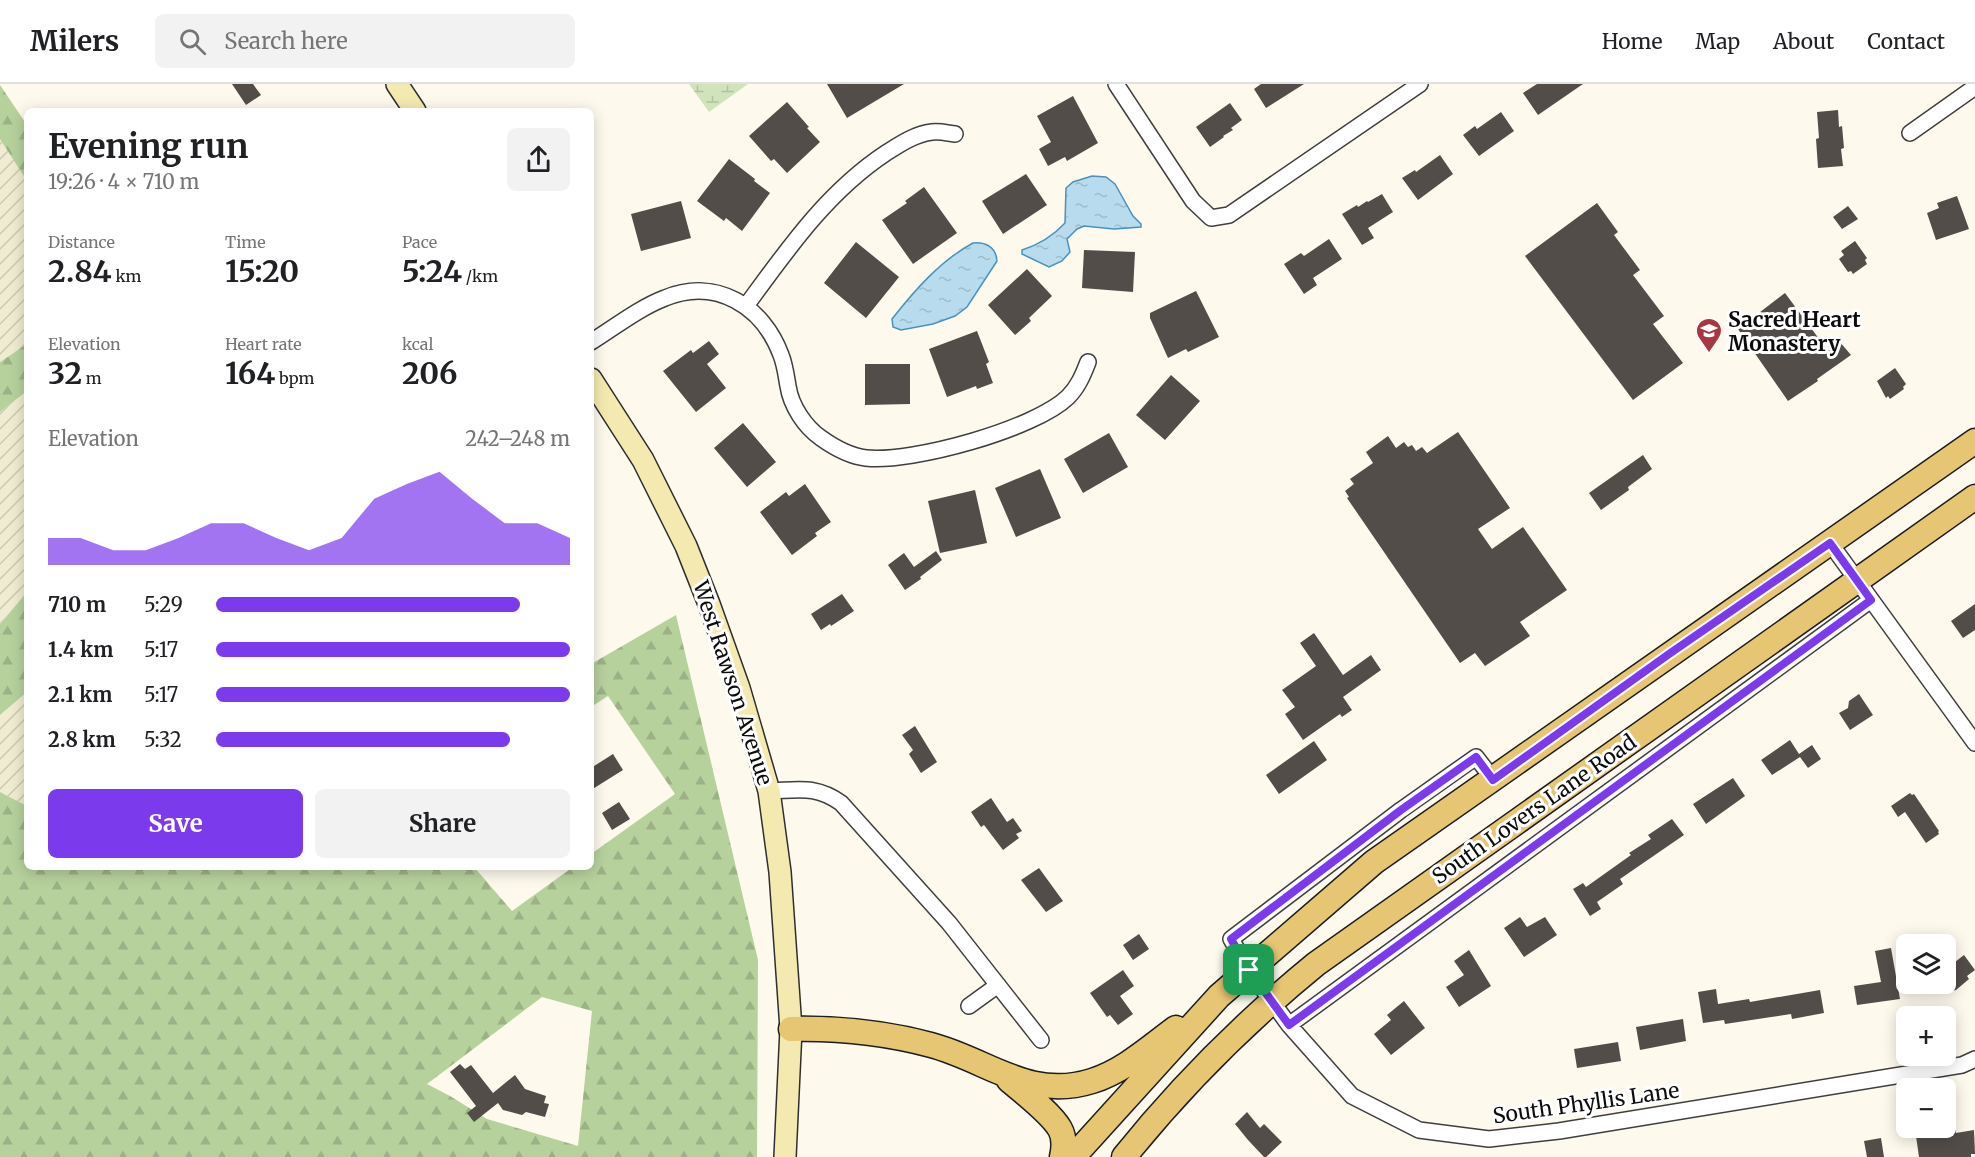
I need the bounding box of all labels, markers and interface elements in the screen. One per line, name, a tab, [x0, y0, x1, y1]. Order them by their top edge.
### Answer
search box	[155, 14, 575, 68]
text: Milers	[30, 23, 119, 59]
icon: search	[176, 25, 209, 58]
text: Search here	[224, 27, 348, 55]
text: Home	[1602, 28, 1662, 55]
text: Map	[1695, 28, 1740, 55]
text: About	[1773, 28, 1834, 55]
text: Contact	[1867, 28, 1945, 55]
text: Evening run	[48, 126, 248, 167]
button: share	[507, 128, 570, 191]
text: 19:26 · 4 × 710 m	[48, 169, 199, 194]
text: Distance	[48, 232, 115, 252]
text: Time	[225, 232, 266, 252]
text: Pace	[402, 232, 437, 252]
text: 2.84	[48, 252, 112, 290]
text: 15:20	[225, 252, 299, 290]
text: 5:24	[402, 252, 462, 290]
text: km	[112, 266, 141, 286]
text: /km	[462, 266, 498, 286]
place label: Sacred Heart Monastery	[1728, 306, 1861, 357]
school or university icon: Sacred Heart Monastery	[1694, 316, 1724, 354]
text: Elevation	[48, 334, 121, 354]
text: Heart rate	[225, 334, 302, 354]
text: kcal	[402, 334, 433, 354]
text: 32	[48, 354, 82, 392]
text: 164	[225, 354, 275, 392]
text: 206	[402, 354, 458, 392]
text: m	[82, 368, 102, 388]
text: bpm	[275, 368, 314, 388]
text: Elevation	[48, 426, 139, 451]
text: 242–248 m	[465, 426, 570, 451]
street label: West Rawson Avenue	[687, 576, 779, 789]
text: 710 m	[48, 592, 106, 617]
text: 5:29	[144, 592, 183, 617]
text: 1.4 km	[48, 637, 113, 662]
text: 5:17	[144, 637, 178, 662]
text: 2.1 km	[48, 682, 112, 707]
text: 5:17	[144, 682, 178, 707]
text: 2.8 km	[48, 727, 116, 752]
text: 5:32	[144, 727, 182, 752]
street label: South Lovers Lane Road	[1427, 728, 1642, 890]
button: Save	[48, 789, 303, 858]
button: Share	[315, 789, 570, 858]
map controls	[1896, 934, 1956, 1138]
button: layers	[1896, 934, 1956, 994]
pin	[1223, 944, 1274, 995]
icon: arrive	[1232, 953, 1265, 986]
button: +	[1896, 1006, 1956, 1066]
street label: South Phyllis Lane	[1491, 1077, 1681, 1129]
button: −	[1896, 1078, 1956, 1138]

